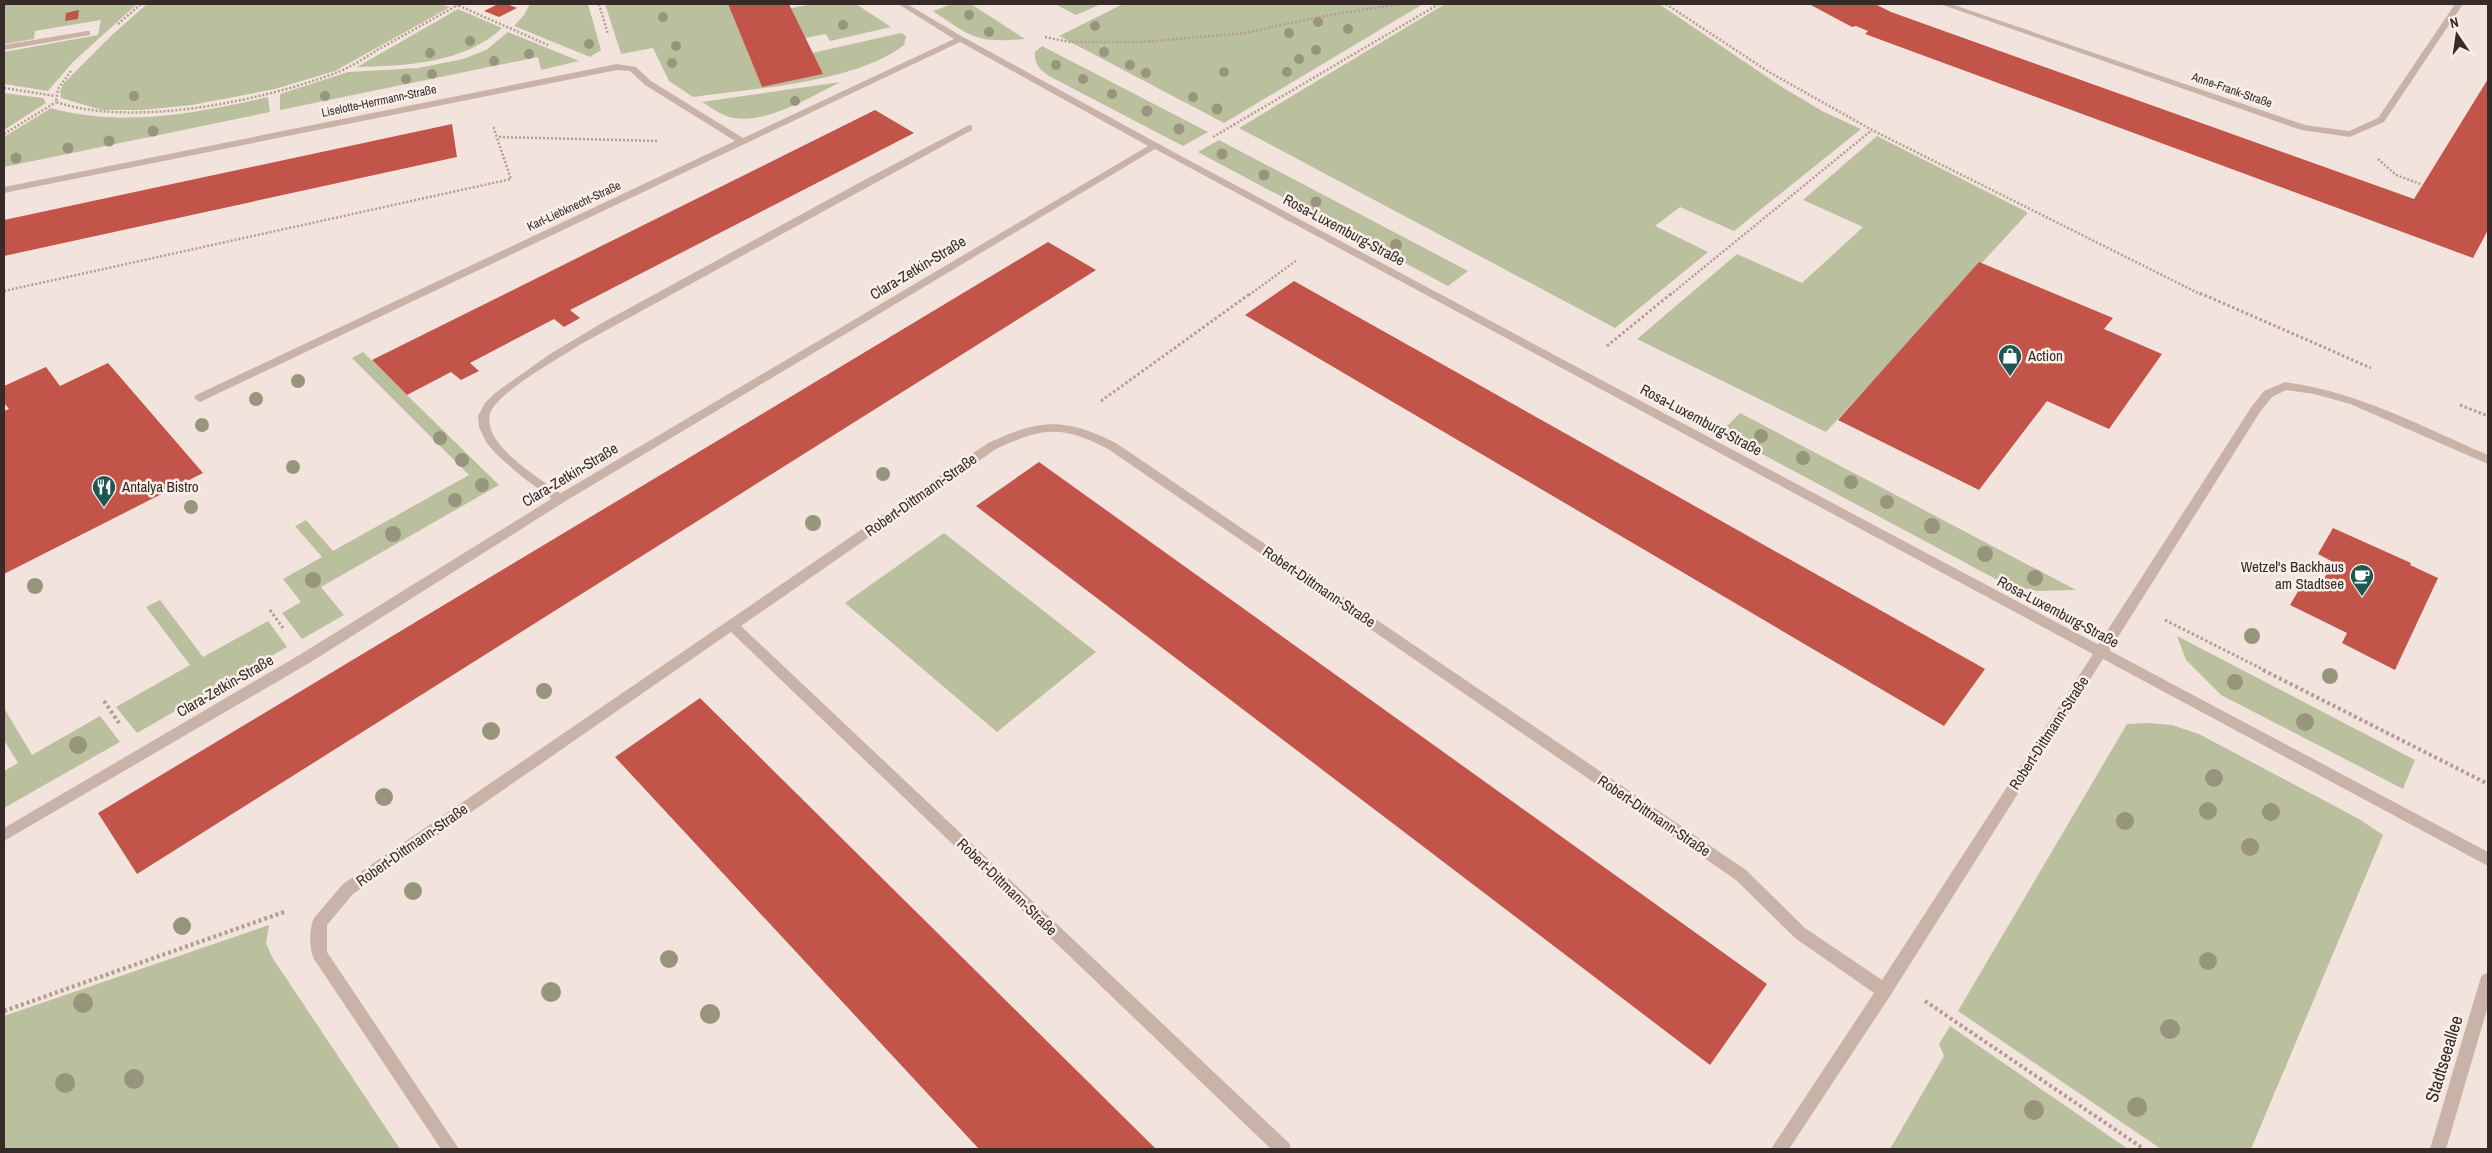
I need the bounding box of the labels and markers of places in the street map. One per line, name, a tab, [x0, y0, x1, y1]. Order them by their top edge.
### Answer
shop icon: Action	[1997, 343, 2023, 377]
place label: Action	[2027, 345, 2063, 366]
restaurant icon: Antalya Bistro	[91, 474, 117, 508]
place label: Antalya Bistro	[121, 476, 199, 497]
place label: Wetzel's Backhaus am Stadtsee	[2241, 556, 2344, 594]
cafe icon: Wetzel's Backhaus am Stadtsee	[2349, 563, 2375, 597]

